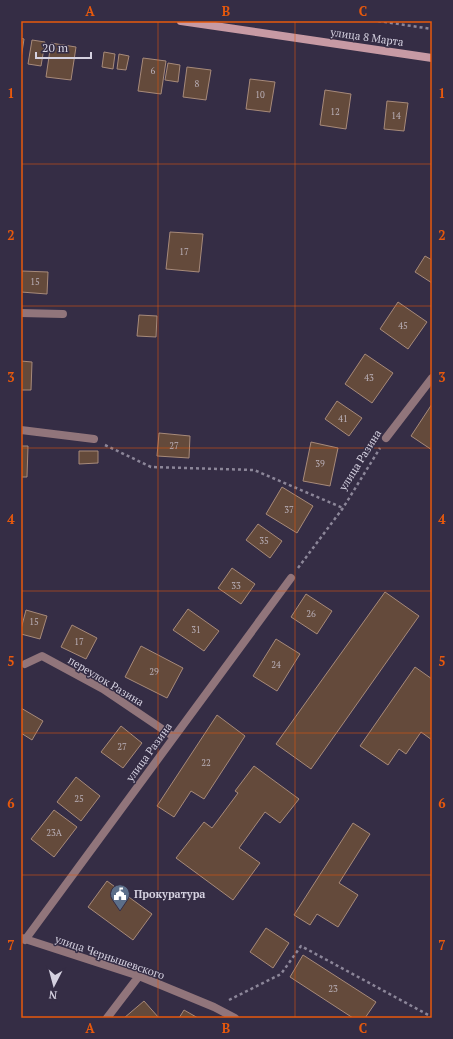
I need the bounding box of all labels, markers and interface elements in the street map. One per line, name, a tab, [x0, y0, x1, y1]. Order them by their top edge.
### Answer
text: A	[85, 2, 95, 20]
text: B	[222, 2, 230, 20]
text: C	[359, 2, 367, 20]
street label: улица 8 Марта	[329, 25, 405, 49]
scale bar	[36, 34, 91, 60]
text: 20 m	[42, 40, 69, 55]
house number: 6	[151, 65, 156, 77]
house number: 8	[195, 78, 200, 90]
text: 1	[7, 84, 15, 102]
text: 1	[438, 84, 446, 102]
house number: 10	[255, 89, 265, 101]
house number: 12	[330, 106, 340, 118]
house number: 14	[391, 110, 401, 122]
text: 2	[7, 226, 15, 244]
text: 2	[438, 226, 446, 244]
house number: 17	[179, 246, 189, 258]
house number: 15	[30, 276, 40, 288]
house number: 45	[398, 320, 408, 332]
text: 3	[7, 368, 15, 386]
text: 3	[438, 368, 446, 386]
house number: 43	[364, 372, 374, 384]
house number: 41	[338, 413, 348, 425]
street label: улица Разина	[335, 427, 385, 494]
house number: 27	[169, 440, 179, 452]
house number: 39	[315, 458, 325, 470]
house number: 37	[284, 504, 294, 516]
text: 4	[7, 510, 15, 528]
text: 4	[438, 510, 446, 528]
house number: 35	[259, 535, 269, 547]
house number: 33	[231, 580, 241, 592]
house number: 26	[306, 608, 316, 620]
house number: 15	[29, 616, 39, 628]
house number: 31	[191, 624, 201, 636]
house number: 17	[74, 636, 84, 648]
text: 5	[7, 652, 15, 670]
text: 5	[438, 652, 446, 670]
street label: переулок Разина	[65, 653, 147, 709]
house number: 24	[271, 659, 281, 671]
house number: 29	[149, 666, 159, 678]
street label: улица Разина	[122, 719, 175, 785]
house number: 27	[117, 741, 127, 753]
house number: 22	[201, 757, 211, 769]
house number: 25	[74, 793, 84, 805]
text: 6	[7, 794, 15, 812]
text: 6	[438, 794, 446, 812]
house number: 23А	[46, 827, 63, 839]
public building icon: Прокуратура	[109, 883, 131, 911]
place label: Прокуратура	[134, 887, 206, 901]
street label: улица Чернышевского	[52, 931, 167, 982]
text: 7	[7, 936, 15, 954]
text: 7	[438, 936, 446, 954]
north arrow	[34, 965, 74, 1005]
house number: 23	[328, 983, 338, 995]
text: N	[47, 987, 58, 1002]
text: A	[85, 1019, 95, 1037]
text: B	[222, 1019, 230, 1037]
text: C	[359, 1019, 367, 1037]

